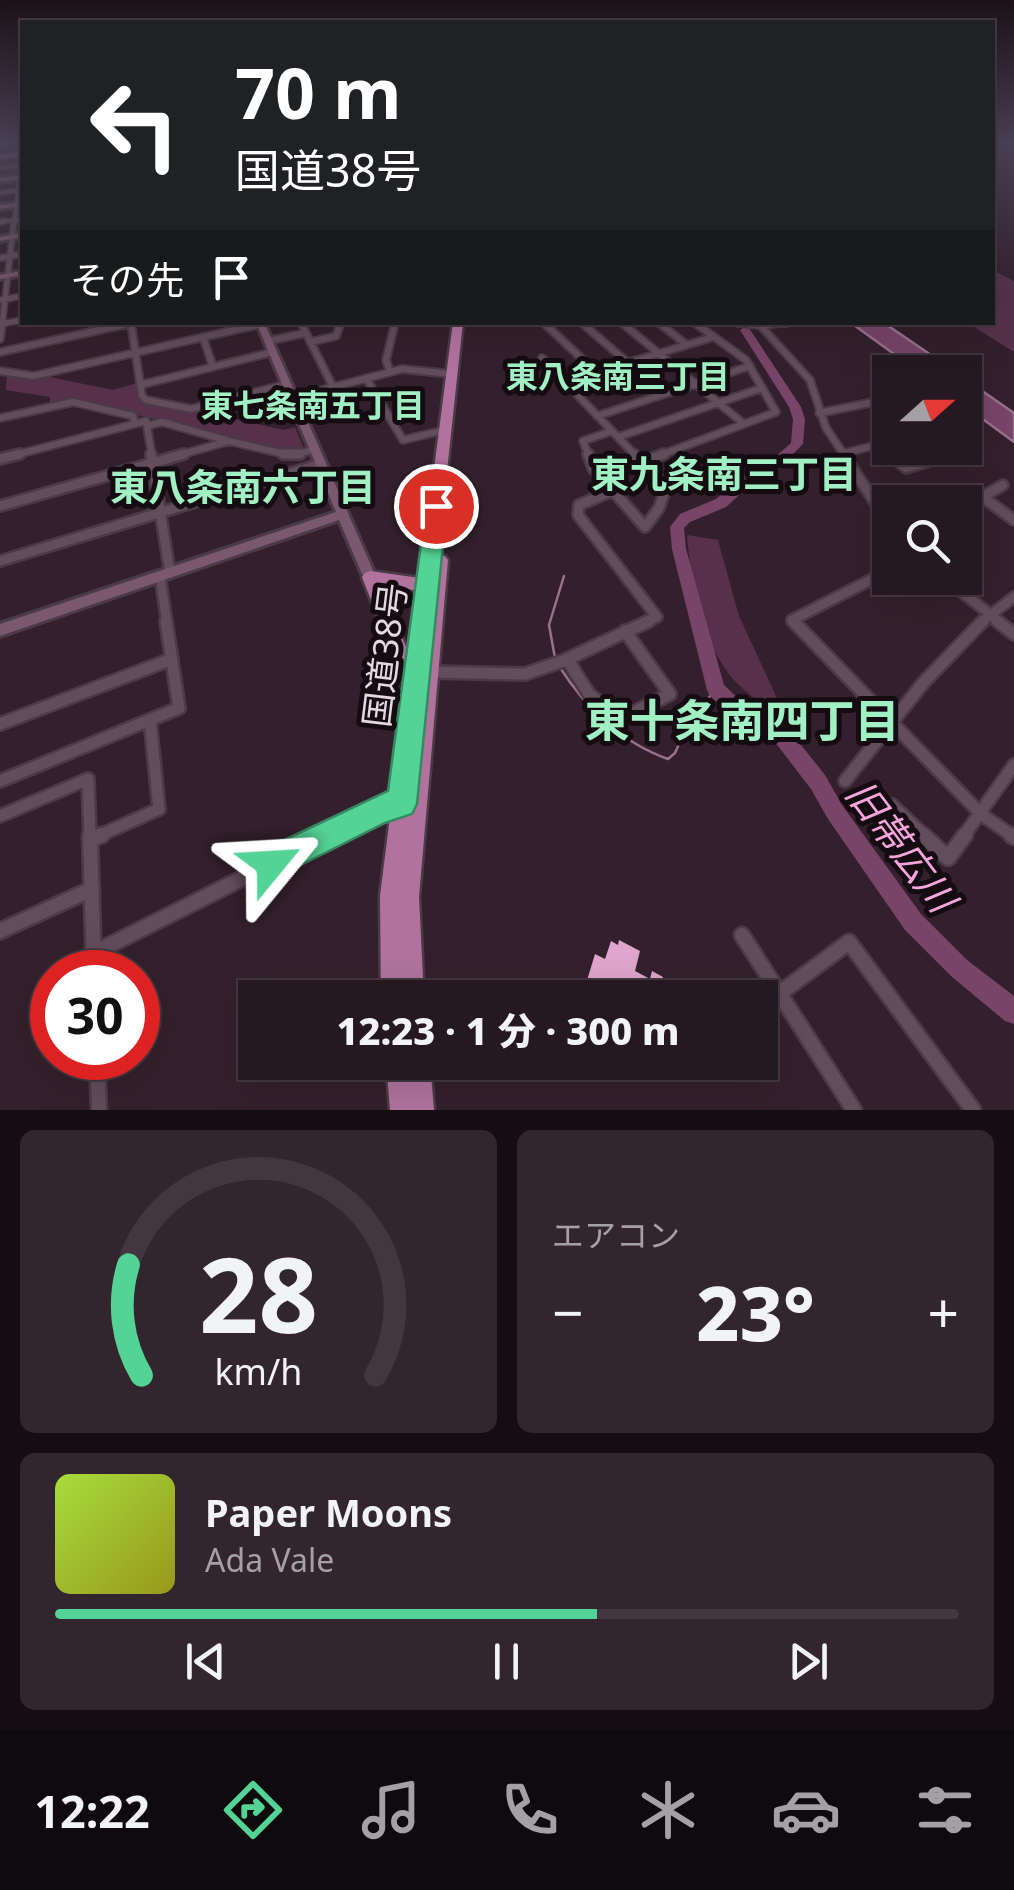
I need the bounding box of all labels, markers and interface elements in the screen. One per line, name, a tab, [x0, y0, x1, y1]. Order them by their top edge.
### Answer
text: 70 m	[235, 44, 402, 140]
icon: left	[70, 60, 200, 190]
text: 国道38号	[235, 139, 421, 200]
icon: arrive	[204, 250, 259, 305]
text: その先	[70, 253, 184, 305]
district label: 東八条南三丁目	[506, 354, 730, 397]
north arrow	[872, 355, 982, 465]
map controls	[872, 355, 982, 595]
district label: 東七条南五丁目	[201, 383, 425, 426]
district label: 東九条南三丁目	[591, 447, 857, 499]
district label: 東八条南六丁目	[110, 460, 376, 512]
pin	[394, 464, 479, 549]
icon: arrive	[409, 479, 464, 534]
button: search	[872, 485, 982, 595]
street label: 国道38号	[352, 580, 416, 730]
district label: 東十条南四丁目	[584, 689, 900, 750]
water label: 旧帯広川	[835, 769, 971, 925]
position arrow	[219, 812, 323, 916]
speed limit sign: 30	[30, 950, 160, 1080]
text: 12:23 · 1 分 · 300 m	[337, 1004, 679, 1056]
text: エアコン	[552, 1213, 680, 1256]
text: 28	[199, 1222, 318, 1363]
text: 23°	[696, 1261, 815, 1363]
text: −	[552, 1274, 583, 1349]
text: +	[928, 1274, 959, 1349]
text: km/h	[215, 1347, 302, 1395]
text: Paper Moons	[205, 1486, 452, 1538]
text: Ada Vale	[205, 1538, 334, 1581]
icon: previous	[178, 1634, 233, 1689]
icon: pause	[479, 1634, 534, 1689]
icon: next	[781, 1634, 836, 1689]
icon: directions	[218, 1775, 288, 1845]
icon: music	[356, 1775, 426, 1845]
icon: phone	[495, 1775, 565, 1845]
icon: climate	[633, 1775, 703, 1845]
icon: car	[771, 1775, 841, 1845]
icon: filters	[910, 1775, 980, 1845]
text: 12:22	[34, 1780, 150, 1841]

